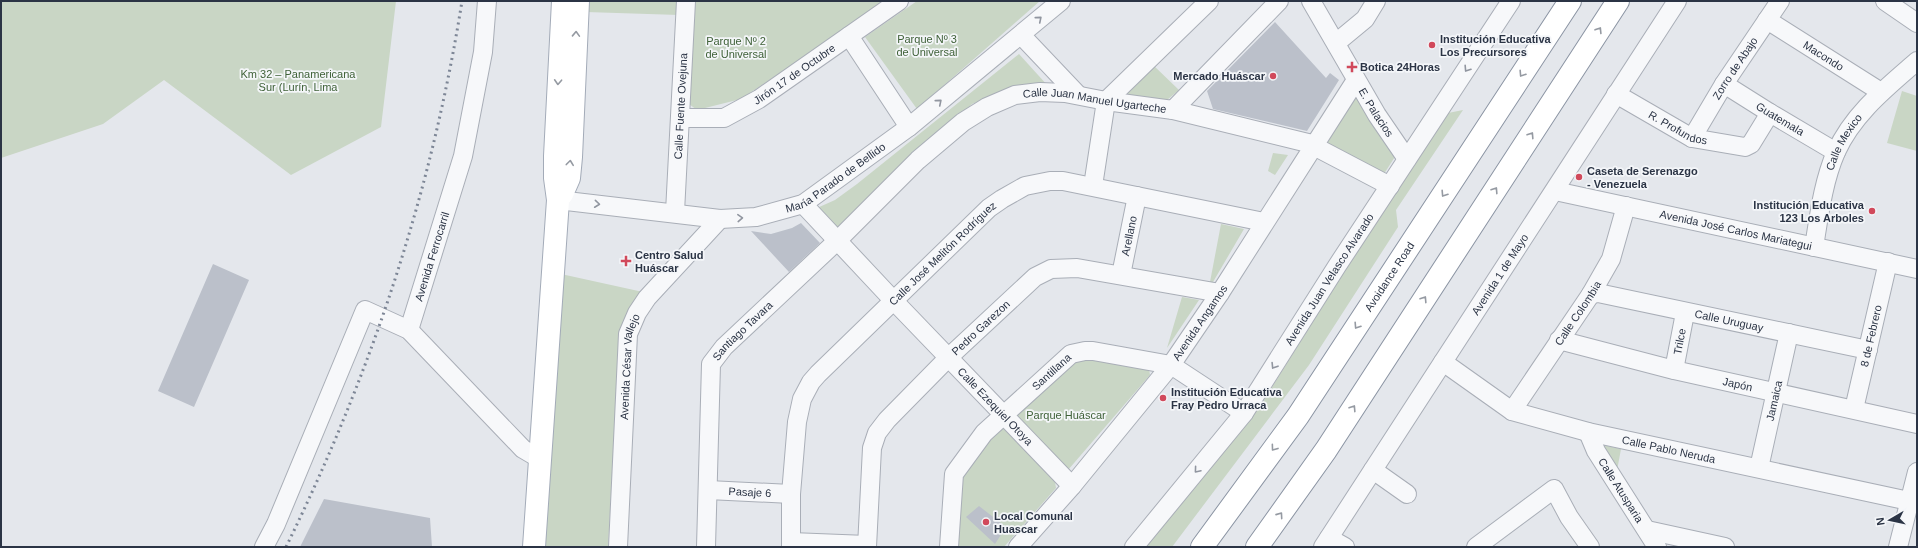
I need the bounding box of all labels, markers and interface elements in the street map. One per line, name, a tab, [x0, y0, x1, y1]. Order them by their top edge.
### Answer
one-way arrow	[1035, 17, 1042, 24]
one-way arrow	[1595, 27, 1602, 34]
one-way arrow	[572, 31, 581, 37]
park label: Parque Nº 3 de Universal	[896, 33, 958, 58]
place label: Institución Educativa Los Precursores	[1440, 33, 1552, 58]
park label: Parque Nº 2 de Universal	[705, 35, 767, 60]
street label: Zorro de Abajo	[1710, 35, 1760, 102]
street label: Macondo	[1801, 39, 1846, 73]
marker: Institución Educativa Los Precursores	[1427, 40, 1437, 50]
street label: Jirón 17 de Octubre	[752, 42, 837, 107]
street label: Calle Fuente Ovejuna	[672, 52, 689, 160]
place label: Botica 24Horas	[1360, 61, 1440, 73]
marker: Botica 24Horas	[1347, 62, 1357, 72]
one-way arrow	[1465, 64, 1472, 71]
park label: Km 32 – Panamericana Sur (Lurín, Lima	[241, 68, 356, 93]
place label: Mercado Huáscar	[1173, 70, 1266, 82]
one-way arrow	[1520, 70, 1527, 77]
marker: Mercado Huáscar	[1268, 71, 1278, 81]
one-way arrow	[554, 79, 563, 85]
street label: Calle Juan Manuel Ugarteche	[1022, 86, 1167, 115]
street label: E. Palacios	[1357, 86, 1396, 139]
one-way arrow	[935, 100, 942, 107]
street label: Guatemala	[1754, 100, 1807, 138]
street label: R. Profundos	[1647, 108, 1709, 147]
street label: Calle Mexico	[1824, 111, 1864, 172]
one-way arrow	[1526, 133, 1533, 140]
street label: María Parado de Bellido	[784, 140, 888, 215]
one-way arrow	[566, 160, 575, 166]
place label: Caseta de Serenazgo - Venezuela	[1587, 165, 1698, 190]
marker: Caseta de Serenazgo - Venezuela	[1574, 172, 1584, 182]
one-way arrow	[1490, 187, 1498, 194]
one-way arrow	[1441, 190, 1449, 197]
one-way arrow	[594, 199, 600, 208]
street label: Calle José Melitón Rodríguez	[887, 199, 998, 308]
place label: Institución Educativa 123 Los Arboles	[1753, 199, 1865, 224]
marker: Institución Educativa 123 Los Arboles	[1867, 206, 1877, 216]
street label: Avenida José Carlos Mariategui	[1659, 208, 1813, 252]
street label: Avenida Ferrocarril	[412, 210, 451, 303]
street label: Avenida Juan Velasco Alvarado	[1283, 211, 1376, 347]
one-way arrow	[737, 213, 743, 222]
street label: Arellano	[1119, 215, 1139, 257]
street label: Avenida 1 de Mayo	[1469, 232, 1530, 317]
street label: Avoidance Road	[1362, 240, 1416, 314]
place label: Centro Salud Huáscar	[635, 249, 703, 274]
marker: Centro Salud Huáscar	[620, 255, 632, 267]
street label: Calle Colombia	[1552, 278, 1604, 348]
street label: Avenida Angamos	[1170, 282, 1230, 363]
one-way arrow	[1419, 296, 1427, 303]
street label: Santiago Tavara	[710, 298, 776, 363]
street label: Pedro Garezon	[949, 298, 1012, 357]
street label: 8 de Febrero	[1858, 304, 1884, 368]
street label: Calle Uruguay	[1694, 308, 1765, 334]
street label: Avenida César Vallejo	[618, 312, 642, 420]
one-way arrow	[1354, 322, 1362, 329]
street label: Trilce	[1671, 327, 1688, 356]
street label: Santillana	[1029, 351, 1074, 393]
one-way arrow	[1272, 362, 1279, 369]
street label: Calle Ezequiel Otoya	[955, 365, 1036, 448]
street label: Japón	[1722, 375, 1754, 393]
street label: Jamaica	[1764, 378, 1784, 422]
place label: Institución Educativa Fray Pedro Urraca	[1171, 386, 1283, 411]
marker: Institución Educativa Fray Pedro Urraca	[1158, 393, 1168, 403]
one-way arrow	[1349, 405, 1356, 412]
park label: Parque Huáscar	[1026, 409, 1106, 421]
street label: Calle Pablo Neruda	[1621, 433, 1717, 465]
one-way arrow	[1272, 443, 1279, 450]
street label: Calle Atusparia	[1596, 456, 1646, 525]
one-way arrow	[1195, 465, 1202, 473]
street label: Pasaje 6	[728, 485, 772, 499]
north arrow	[1870, 500, 1910, 540]
place label: Local Comunal Huascar	[994, 510, 1073, 535]
one-way arrow	[1275, 513, 1282, 520]
marker: Local Comunal Huascar	[981, 517, 991, 527]
text: N	[1874, 517, 1887, 526]

